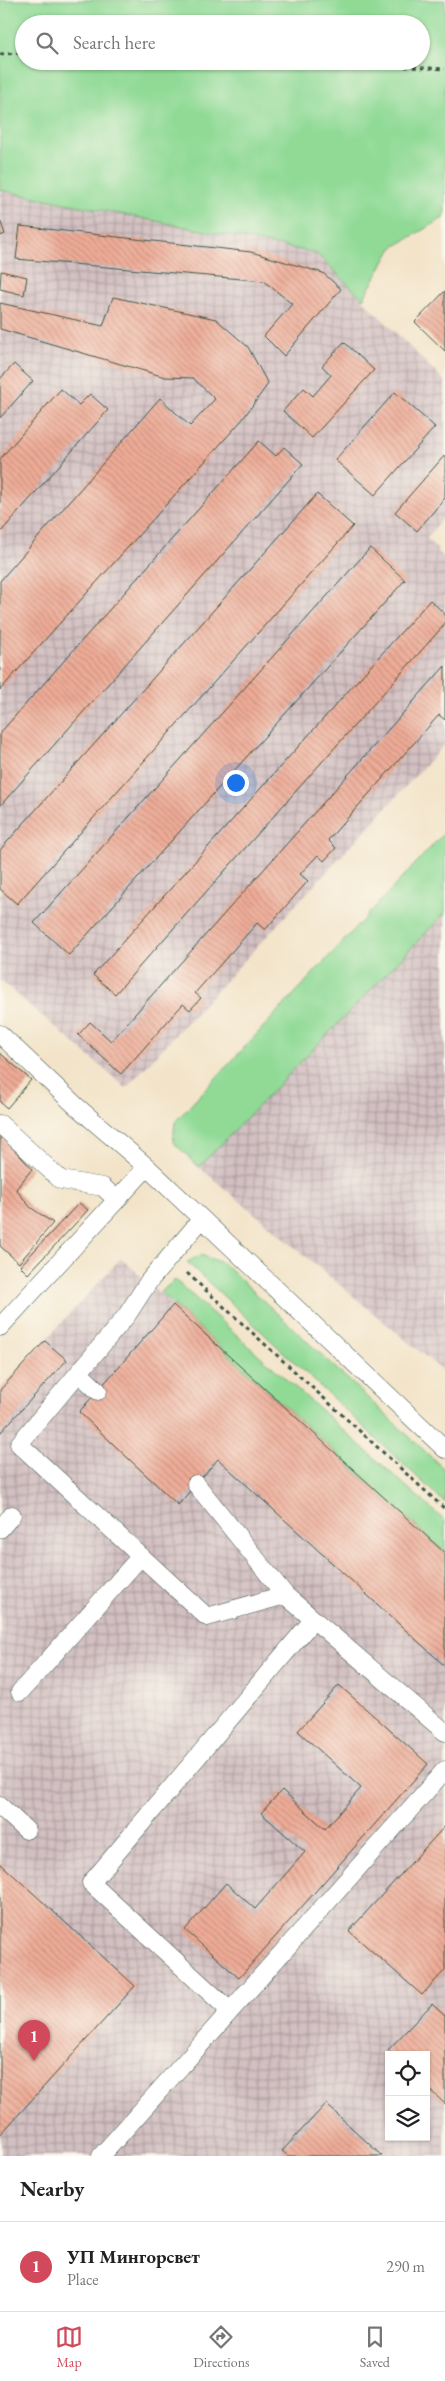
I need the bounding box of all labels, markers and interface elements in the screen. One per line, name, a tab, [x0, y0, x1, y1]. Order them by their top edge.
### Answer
search box	[15, 15, 430, 70]
icon: search	[33, 29, 61, 57]
text: Search here	[73, 30, 155, 55]
your location	[223, 770, 249, 796]
pin: 1	[18, 2020, 50, 2061]
map controls	[385, 2051, 430, 2141]
button: locate	[385, 2051, 430, 2096]
button: layers	[385, 2096, 430, 2141]
text: Nearby	[20, 2175, 84, 2202]
text: УП Мингорсвет	[67, 2244, 200, 2269]
text: 1	[32, 2256, 40, 2277]
text: 290 m	[386, 2256, 425, 2277]
text: Place	[67, 2269, 99, 2290]
tab: Map	[55, 2323, 83, 2371]
tab: Directions	[193, 2323, 250, 2371]
tab: Saved	[360, 2323, 390, 2371]

